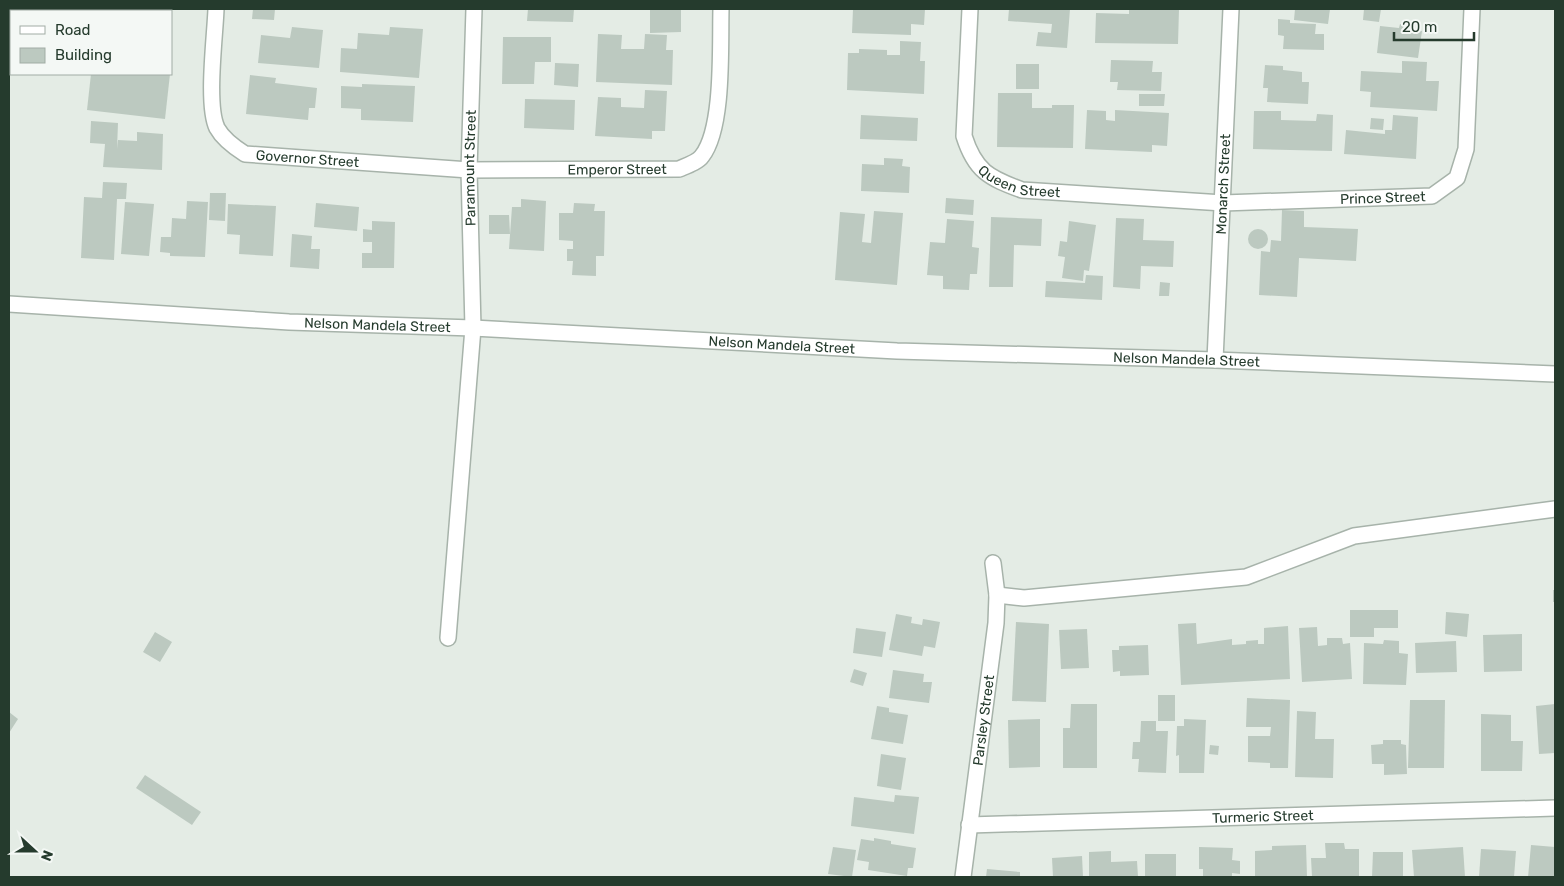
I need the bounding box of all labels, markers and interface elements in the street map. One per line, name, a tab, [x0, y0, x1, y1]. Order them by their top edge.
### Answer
legend	[10, 10, 172, 75]
scale bar	[1394, 10, 1474, 42]
text: 20 m	[1402, 18, 1437, 36]
text: Road	[55, 21, 91, 39]
text: Building	[55, 46, 112, 64]
street label: Paramount Street	[461, 109, 480, 226]
street label: Monarch Street	[1213, 133, 1234, 235]
street label: Governor Street	[255, 147, 360, 171]
street label: Emperor Street	[567, 161, 667, 179]
street label: Queen Street	[974, 162, 1061, 201]
street label: Prince Street	[1340, 188, 1426, 208]
street label: Nelson Mandela Street	[304, 314, 451, 336]
street label: Nelson Mandela Street	[708, 333, 856, 358]
street label: Nelson Mandela Street	[1113, 349, 1261, 371]
street label: Parsley Street	[970, 673, 998, 767]
street label: Turmeric Street	[1212, 807, 1314, 827]
north arrow	[10, 826, 60, 876]
text: N	[37, 848, 56, 863]

